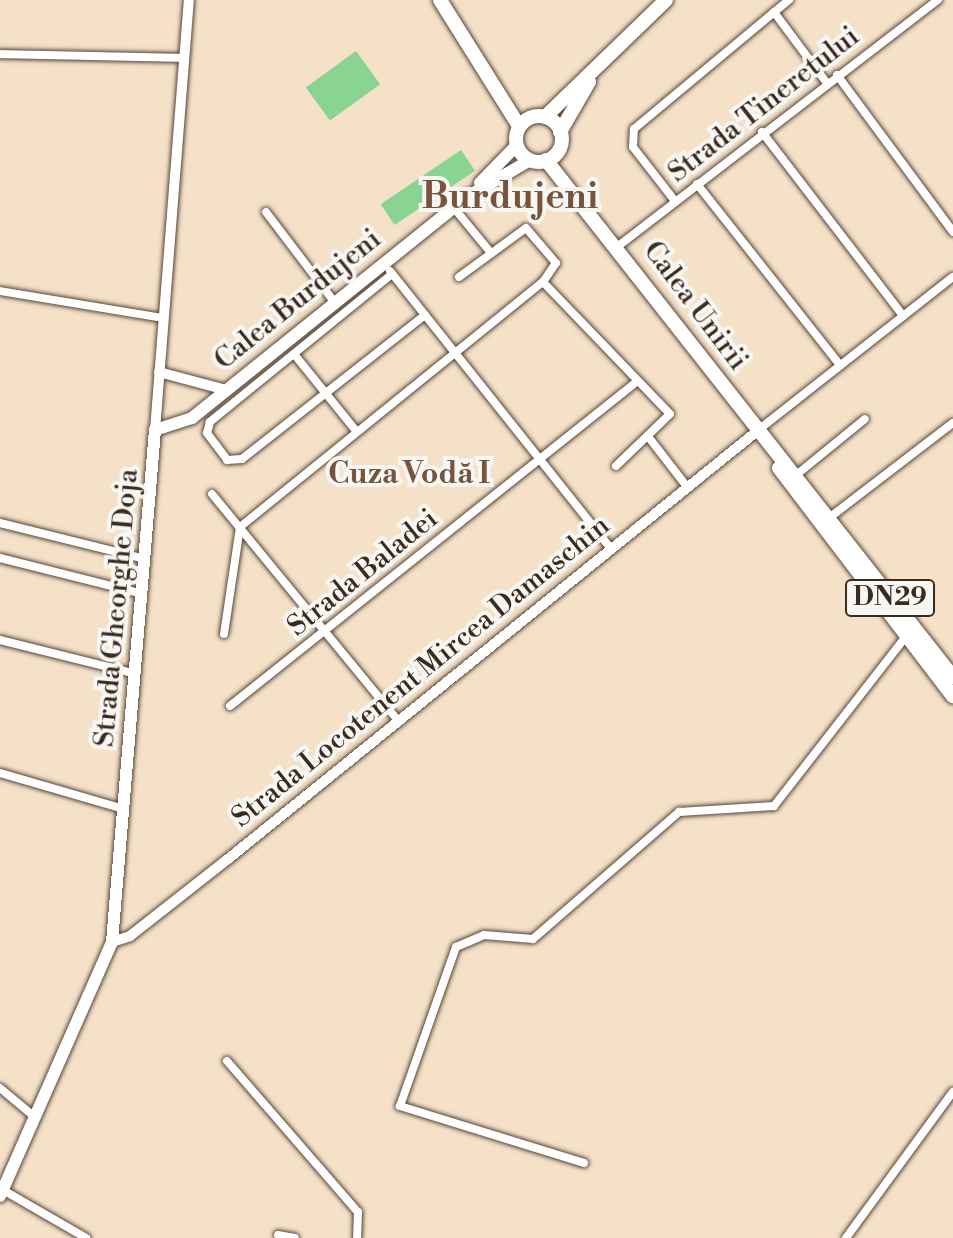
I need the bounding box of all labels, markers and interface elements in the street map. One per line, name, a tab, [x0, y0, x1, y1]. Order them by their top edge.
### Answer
street label: Strada Tineretului	[662, 20, 866, 190]
district label: Burdujeni	[422, 176, 598, 220]
street label: Calea Burdujeni	[208, 223, 388, 377]
street label: Calea Unirii	[636, 235, 754, 377]
district label: Cuza Vodă I	[328, 456, 490, 492]
street label: Strada Gheorghe Doja	[88, 468, 146, 748]
street label: Strada Baladei	[281, 502, 445, 644]
street label: Strada Locotenent Mircea Damaschin	[225, 509, 617, 835]
road number: DN29	[844, 576, 936, 620]

